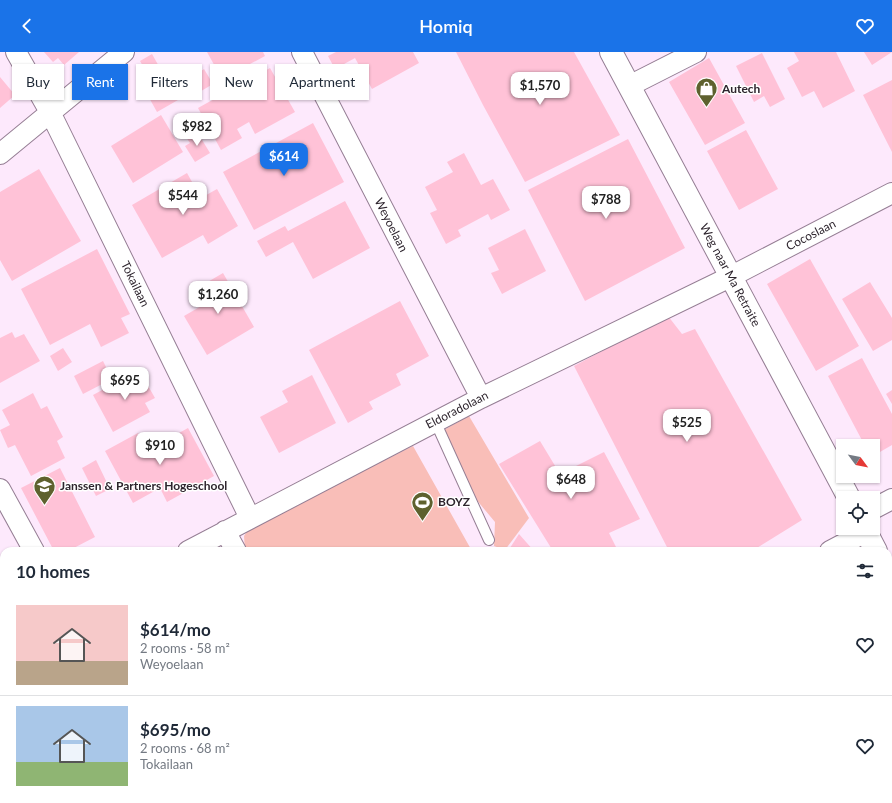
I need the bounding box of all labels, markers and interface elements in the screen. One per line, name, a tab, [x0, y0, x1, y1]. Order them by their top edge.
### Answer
icon: back	[16, 15, 38, 37]
text: Homiq	[419, 15, 473, 37]
icon: heart	[854, 15, 876, 37]
chip: Buy	[12, 64, 64, 100]
chip: Rent	[72, 64, 128, 100]
chip: Filters	[136, 64, 202, 100]
chip: New	[210, 64, 267, 100]
chip: Apartment	[275, 64, 369, 100]
pin: $1,570	[507, 72, 573, 106]
shop icon: Autech	[693, 76, 719, 109]
text: $1,570	[520, 77, 560, 93]
place label: Autech	[721, 81, 761, 96]
pin: $982	[173, 113, 221, 147]
text: $982	[182, 118, 212, 134]
pin: $614	[260, 143, 308, 177]
text: $614	[269, 148, 299, 164]
pin: $544	[159, 182, 207, 216]
pin: $788	[582, 186, 630, 220]
text: $544	[168, 187, 198, 203]
text: $788	[591, 191, 621, 207]
street label: Weyoelaan	[371, 195, 411, 254]
street label: Cocoslaan	[783, 216, 838, 253]
street label: Weg naar Ma Retraite	[697, 221, 764, 329]
street label: Tokailaan	[118, 259, 153, 309]
pin: $1,260	[185, 281, 251, 315]
text: $1,260	[198, 286, 238, 302]
pin: $695	[101, 367, 149, 401]
text: $695	[110, 372, 140, 388]
street label: Eldoradolaan	[423, 387, 491, 432]
pin: $525	[663, 409, 711, 443]
text: $525	[672, 414, 702, 430]
pin: $910	[136, 432, 184, 466]
text: $910	[145, 437, 175, 453]
north arrow	[836, 439, 880, 483]
map controls	[836, 439, 880, 535]
pin: $648	[547, 466, 595, 500]
text: $648	[556, 471, 586, 487]
school or university icon: Janssen & Partners Hogeschool	[32, 473, 58, 506]
place label: Janssen & Partners Hogeschool	[60, 478, 227, 493]
sports icon: BOYZ	[409, 489, 435, 522]
button: locate	[836, 491, 880, 535]
place label: BOYZ	[438, 494, 470, 509]
icon: filters	[854, 560, 876, 582]
text: 10 homes	[16, 561, 90, 582]
text: $614/mo	[140, 619, 211, 640]
icon: home	[48, 621, 96, 669]
icon: heart	[854, 634, 876, 656]
text: 2 rooms · 58 m²	[140, 640, 230, 656]
text: Weyoelaan	[140, 656, 203, 672]
text: $695/mo	[140, 719, 211, 740]
icon: home	[48, 722, 96, 770]
icon: heart	[854, 735, 876, 757]
text: 2 rooms · 68 m²	[140, 740, 230, 756]
text: Tokailaan	[140, 756, 193, 772]

